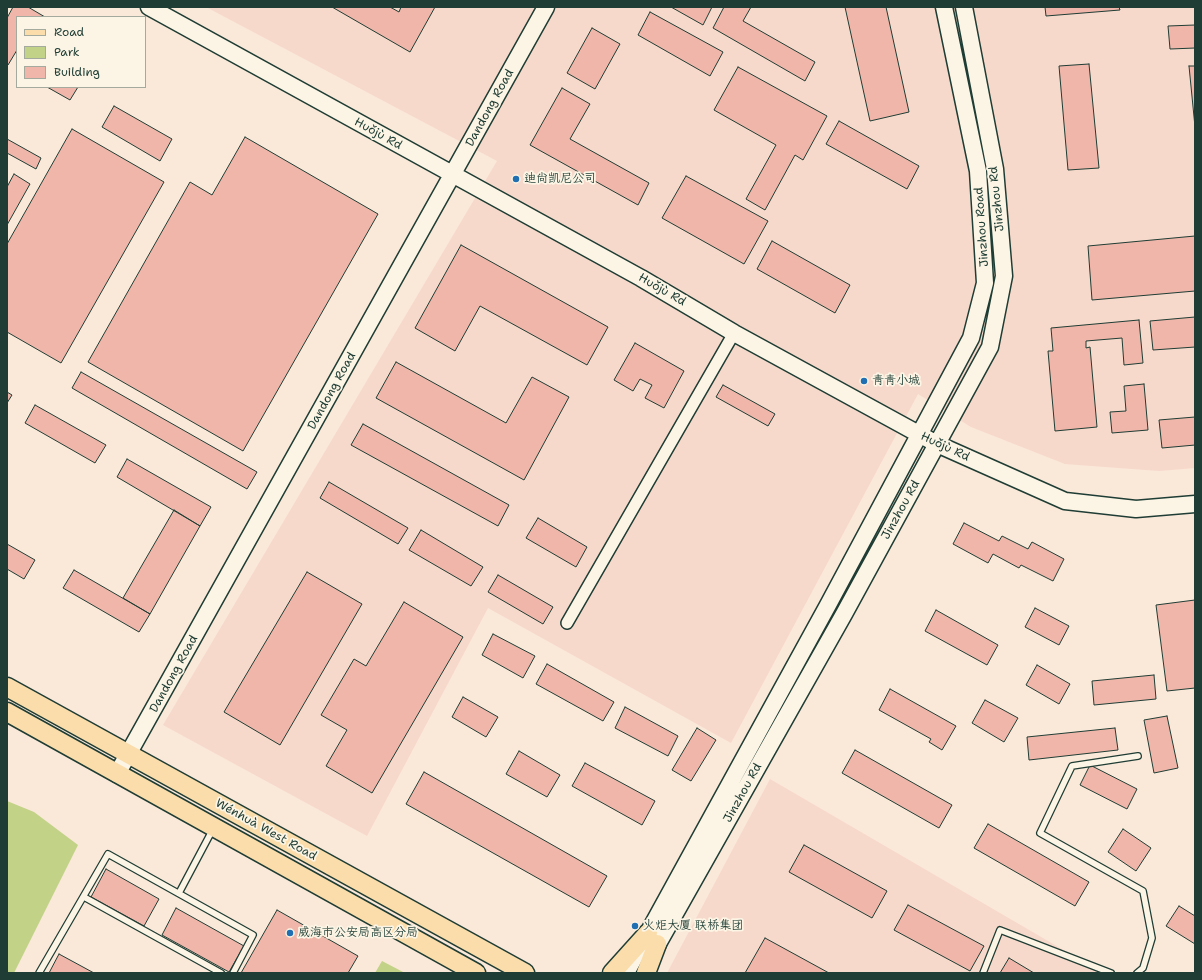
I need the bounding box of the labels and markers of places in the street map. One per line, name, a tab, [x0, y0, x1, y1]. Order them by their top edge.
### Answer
place label: 迪尚凯尼公司	[524, 172, 596, 186]
marker: 迪尚凯尼公司	[511, 174, 521, 184]
place label: 青青小城	[872, 374, 920, 388]
marker: 青青小城	[859, 376, 869, 386]
place label: 火炬大厦 联桥集团	[643, 919, 743, 933]
marker: 火炬大厦 联桥集团	[630, 921, 640, 931]
place label: 威海市公安局高区分局	[298, 926, 418, 940]
marker: 威海市公安局高区分局	[285, 928, 295, 938]

